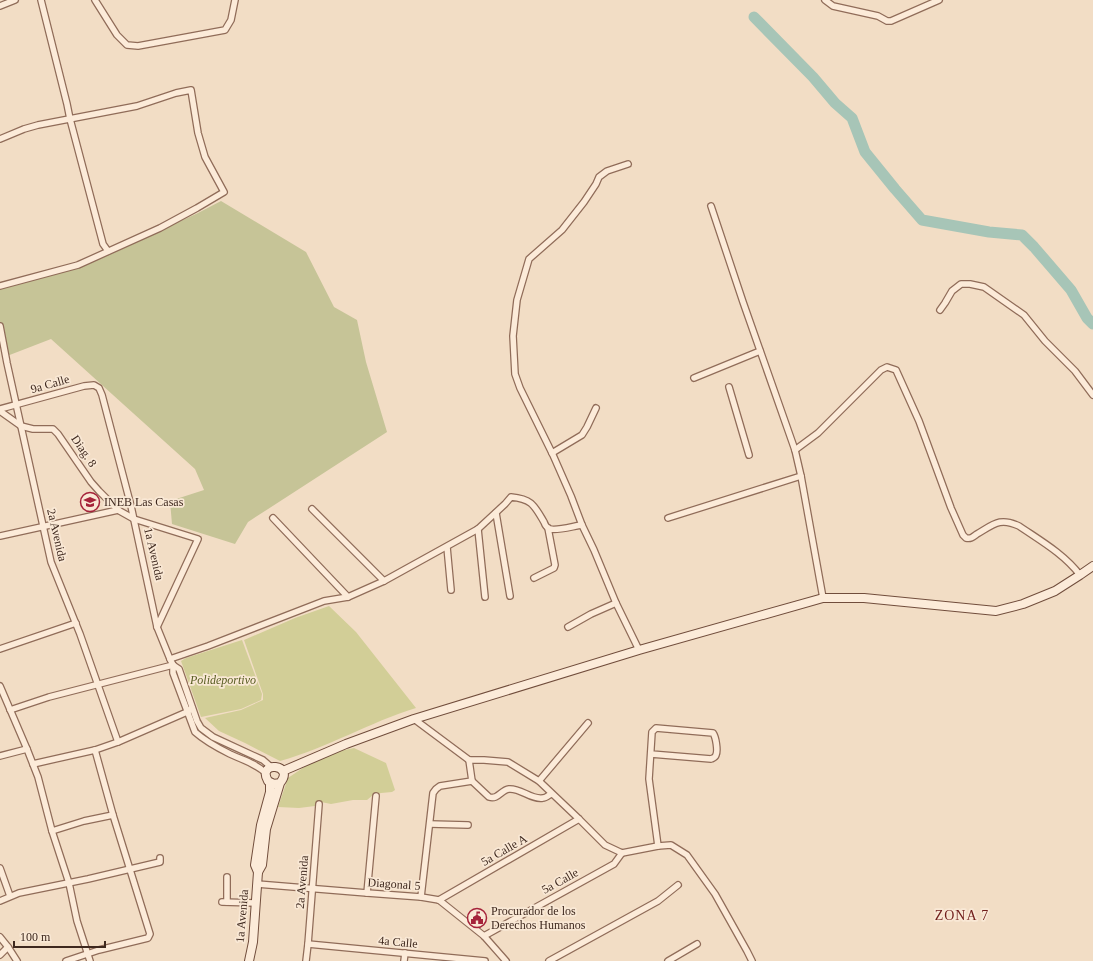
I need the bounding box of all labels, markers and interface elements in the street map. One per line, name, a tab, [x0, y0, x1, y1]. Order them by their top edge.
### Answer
street label: 9a Calle	[29, 372, 71, 396]
street label: Diag. 8	[68, 432, 100, 470]
school or university icon: INEB Las Casas	[79, 491, 101, 513]
place label: INEB Las Casas	[104, 495, 184, 509]
street label: 2a Avenida	[44, 507, 70, 563]
street label: 1a Avenida	[141, 526, 167, 582]
park label: Polideportivo	[189, 673, 256, 687]
street label: 5a Calle A	[479, 831, 530, 869]
street label: 2a Avenida	[293, 854, 311, 909]
street label: 5a Calle	[539, 865, 581, 897]
street label: Diagonal 5	[367, 875, 421, 893]
street label: 1a Avenida	[233, 888, 251, 943]
place label: Procurador de los Derechos Humanos	[491, 904, 586, 932]
public building icon: Procurador de los Derechos Humanos	[466, 907, 488, 929]
district label: ZONA 7	[935, 908, 989, 923]
scale bar	[14, 923, 105, 949]
text: 100 m	[20, 930, 51, 944]
street label: 4a Calle	[378, 933, 418, 951]

